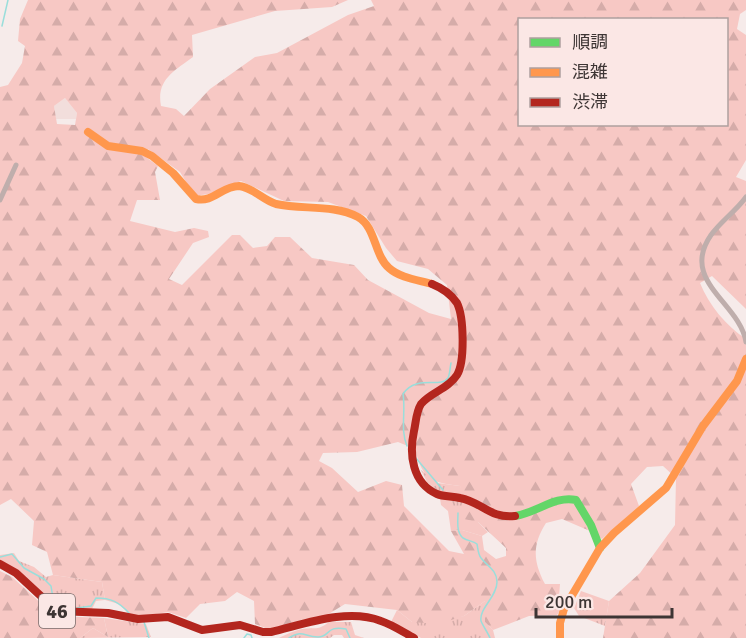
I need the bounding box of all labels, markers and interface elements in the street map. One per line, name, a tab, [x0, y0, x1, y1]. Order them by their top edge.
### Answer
legend	[518, 18, 728, 126]
text: 順調	[572, 31, 608, 53]
text: 混雑	[572, 61, 608, 83]
text: 渋滞	[572, 91, 608, 113]
scale bar	[536, 581, 672, 619]
text: 200 m	[545, 591, 592, 613]
road number: 46	[39, 594, 75, 628]

